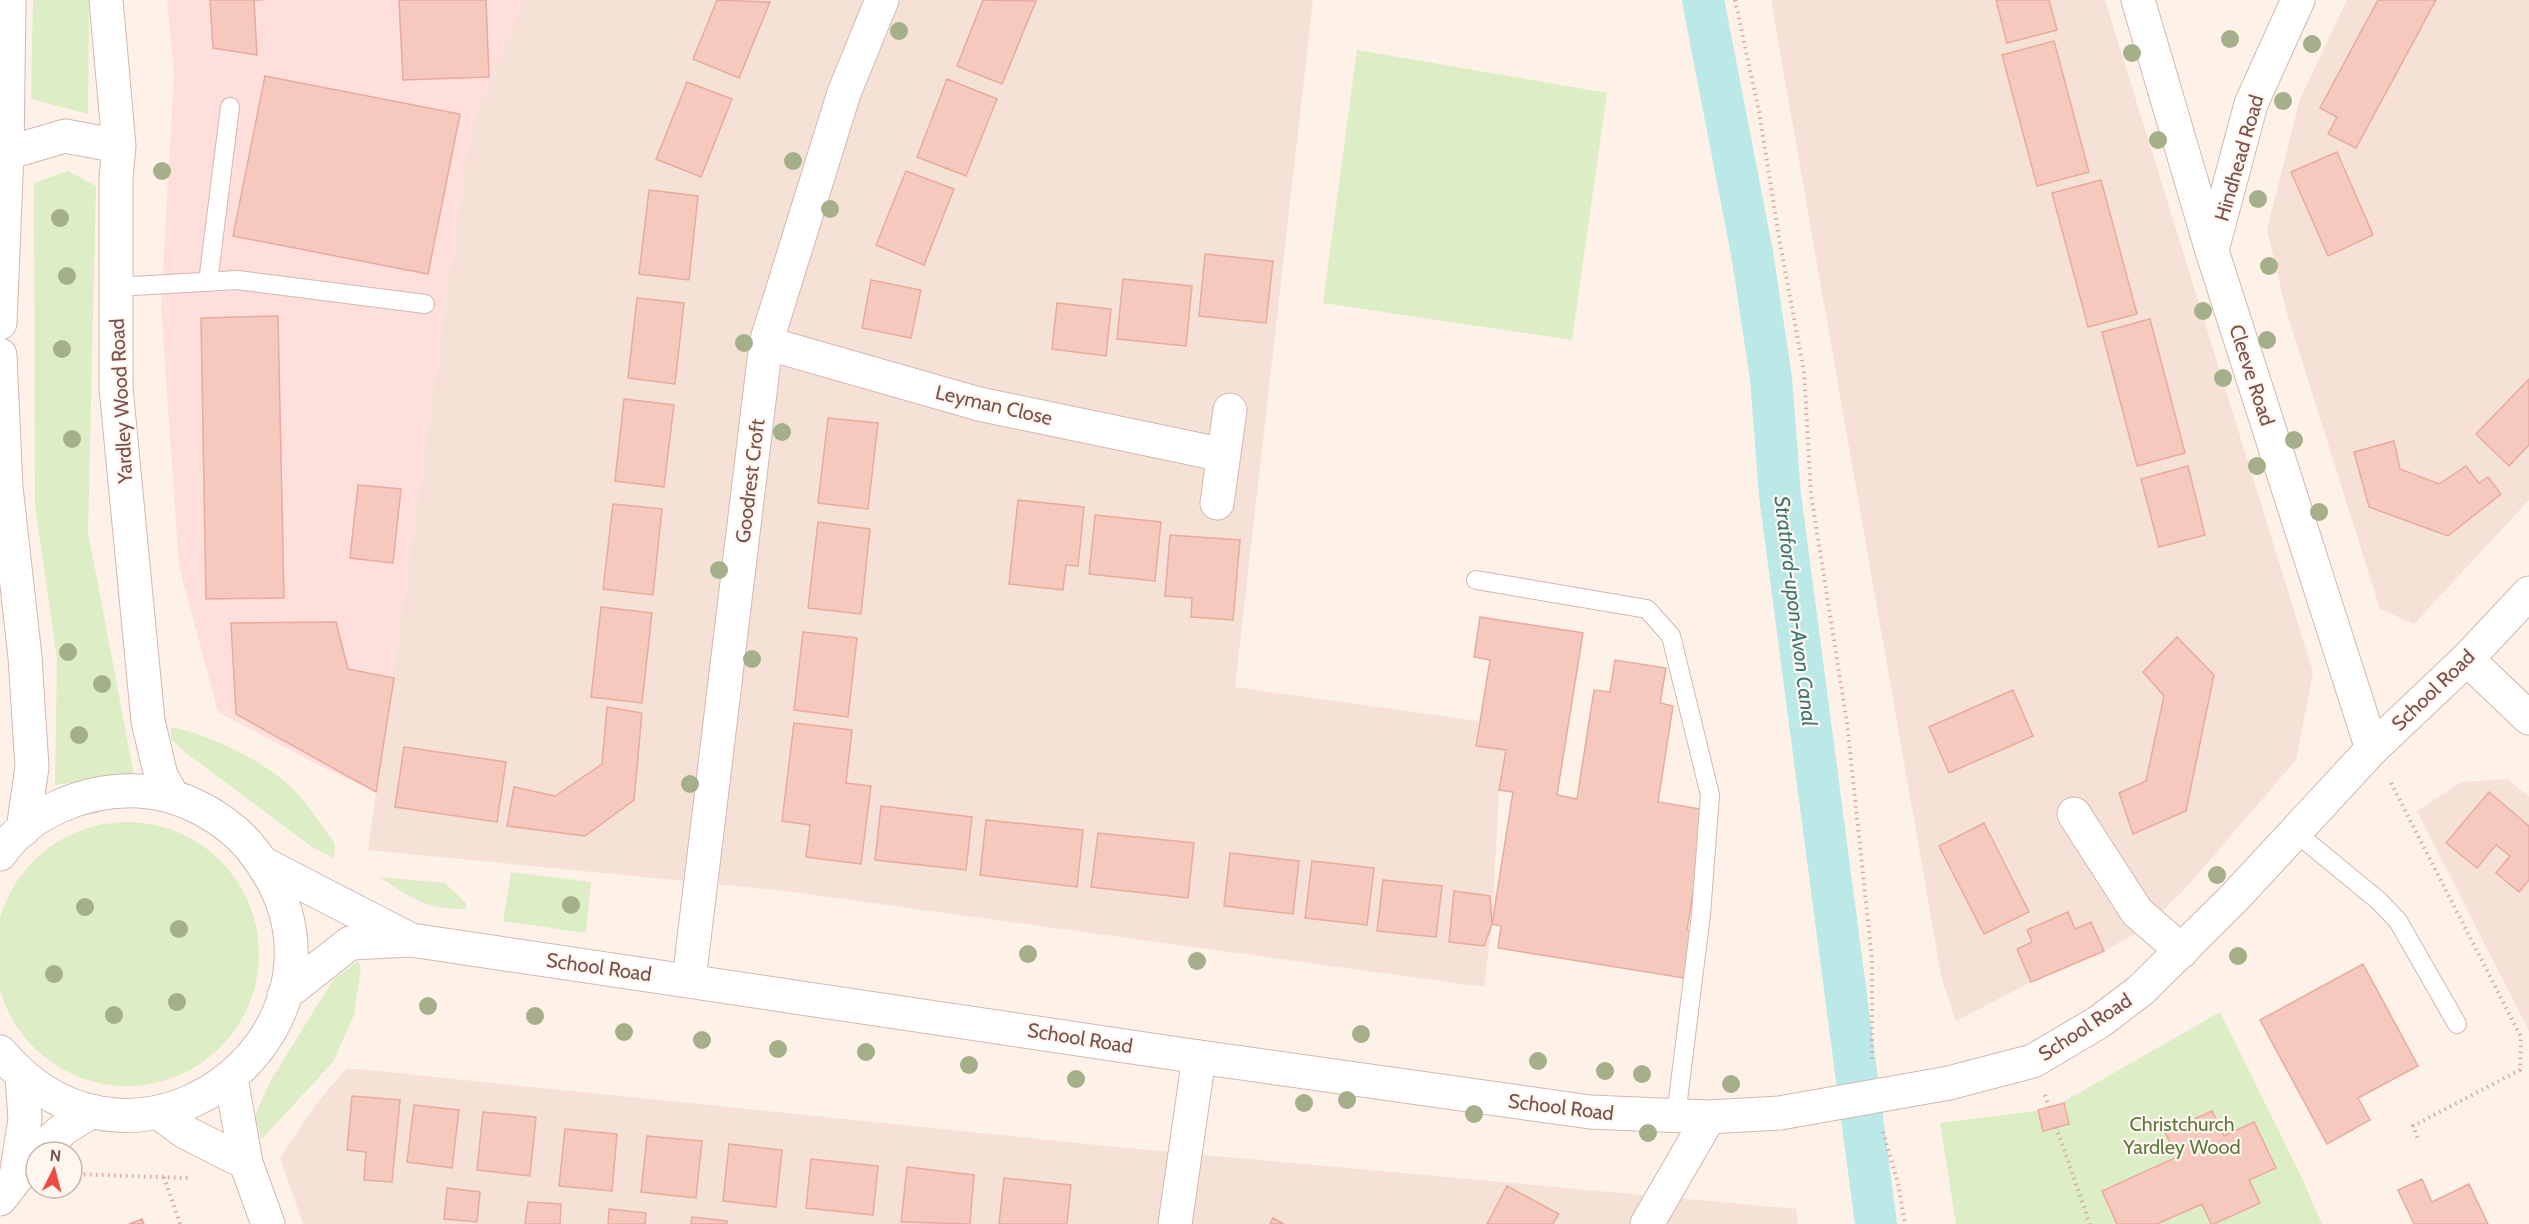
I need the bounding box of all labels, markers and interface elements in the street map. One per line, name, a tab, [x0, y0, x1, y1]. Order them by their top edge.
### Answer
street label: Hindhead Road	[2210, 92, 2268, 224]
street label: Yardley Wood Road	[105, 318, 137, 485]
street label: Cleeve Road	[2224, 321, 2280, 429]
street label: Leyman Close	[933, 380, 1055, 430]
street label: Goodrest Croft	[730, 417, 770, 544]
water label: Stratford-upon-Avon Canal	[1769, 494, 1823, 728]
street label: School Road	[2386, 644, 2480, 736]
street label: School Road	[545, 948, 653, 986]
street label: School Road	[2034, 988, 2136, 1066]
street label: School Road	[1026, 1018, 1134, 1058]
street label: School Road	[1507, 1089, 1615, 1125]
park label: Christchurch Yardley Wood	[2122, 1112, 2241, 1159]
north arrow	[24, 1140, 84, 1200]
text: N	[49, 1146, 62, 1166]

